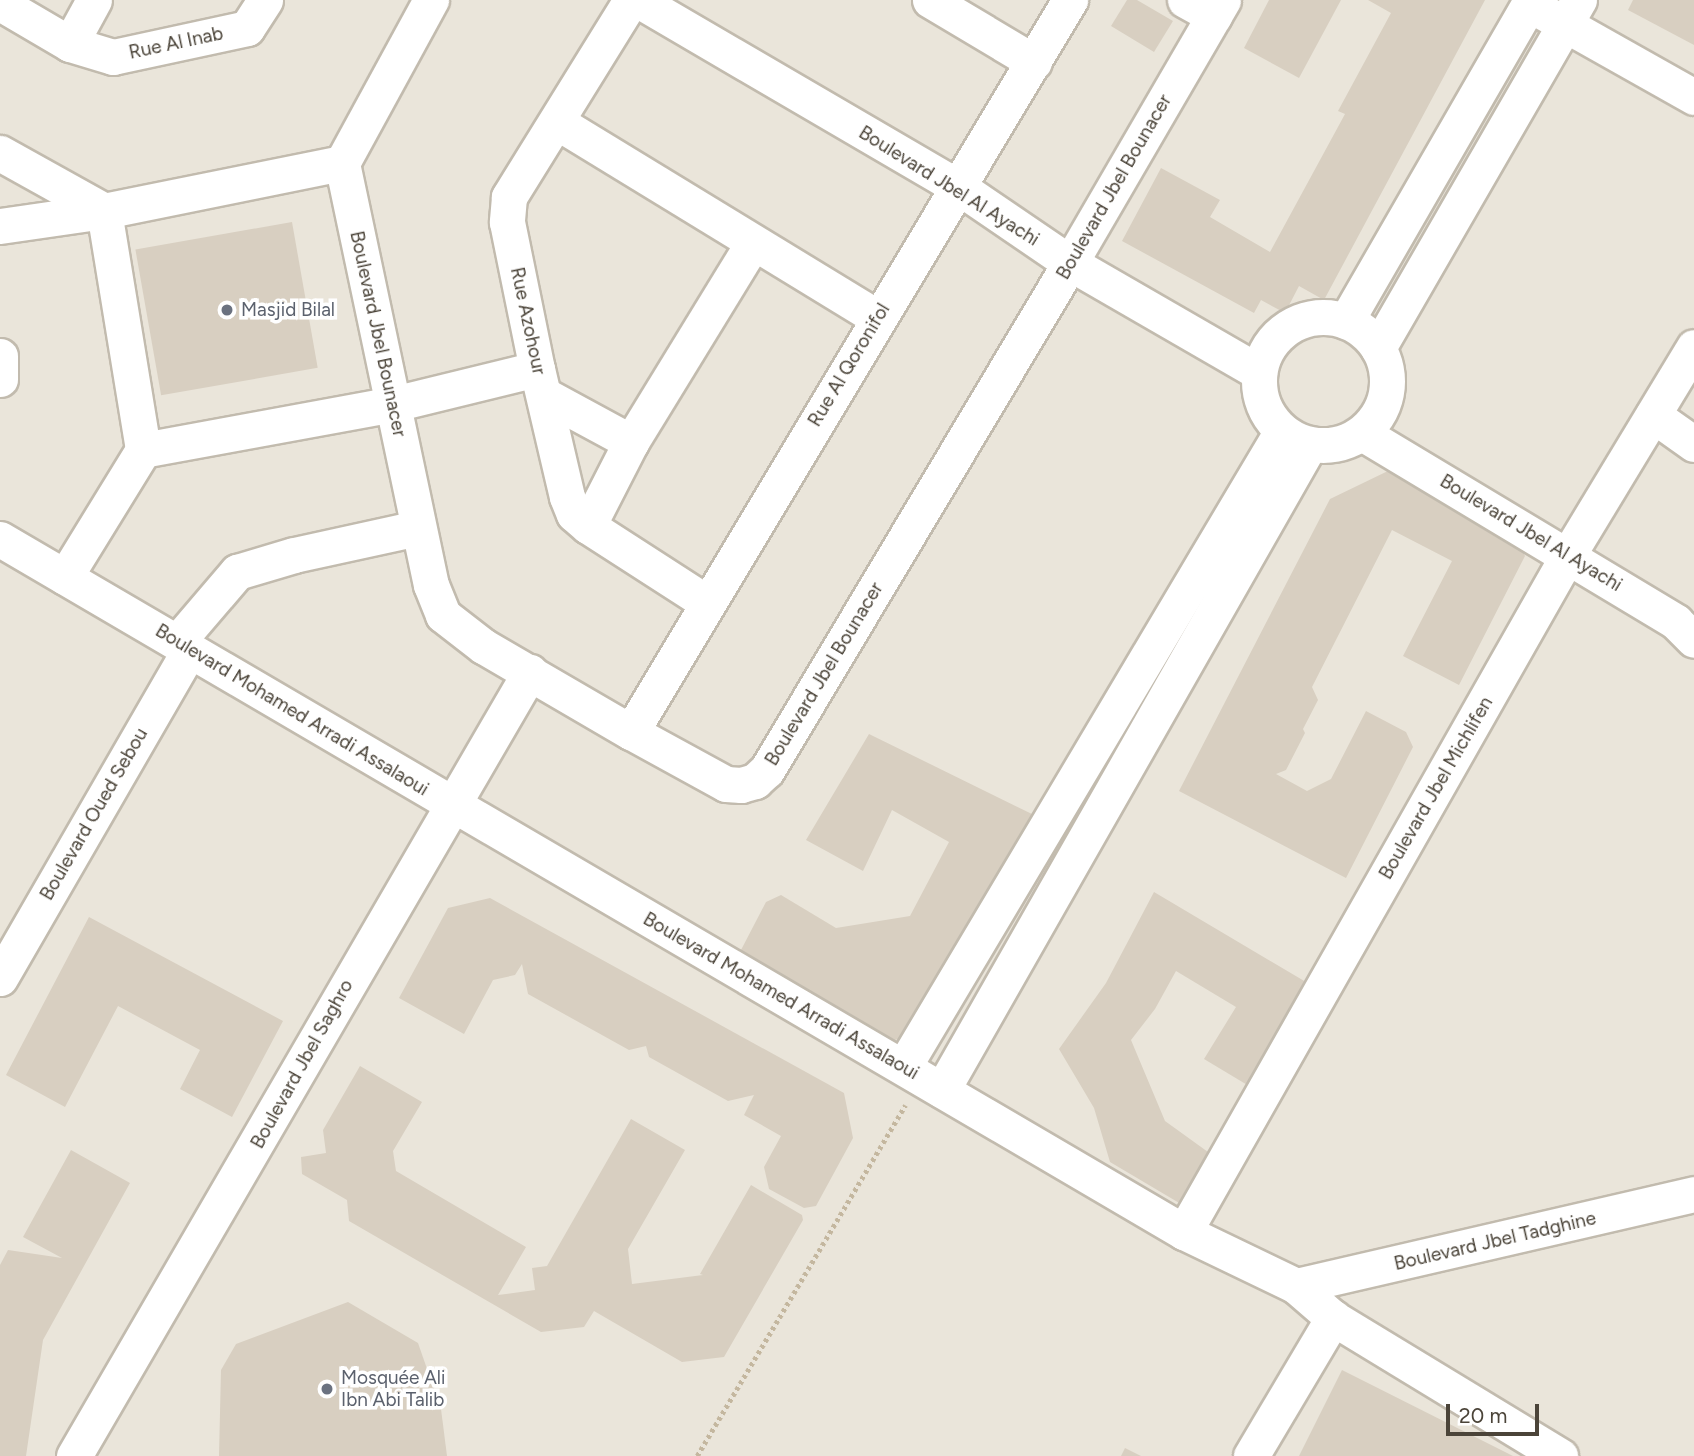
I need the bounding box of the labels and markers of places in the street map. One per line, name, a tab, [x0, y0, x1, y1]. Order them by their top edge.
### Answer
place label: Masjid Bilal	[241, 299, 335, 321]
marker: Masjid Bilal	[219, 302, 235, 318]
place label: Mosquée Ali Ibn Abi Talib	[341, 1367, 445, 1411]
marker: Mosquée Ali Ibn Abi Talib	[319, 1381, 335, 1397]

